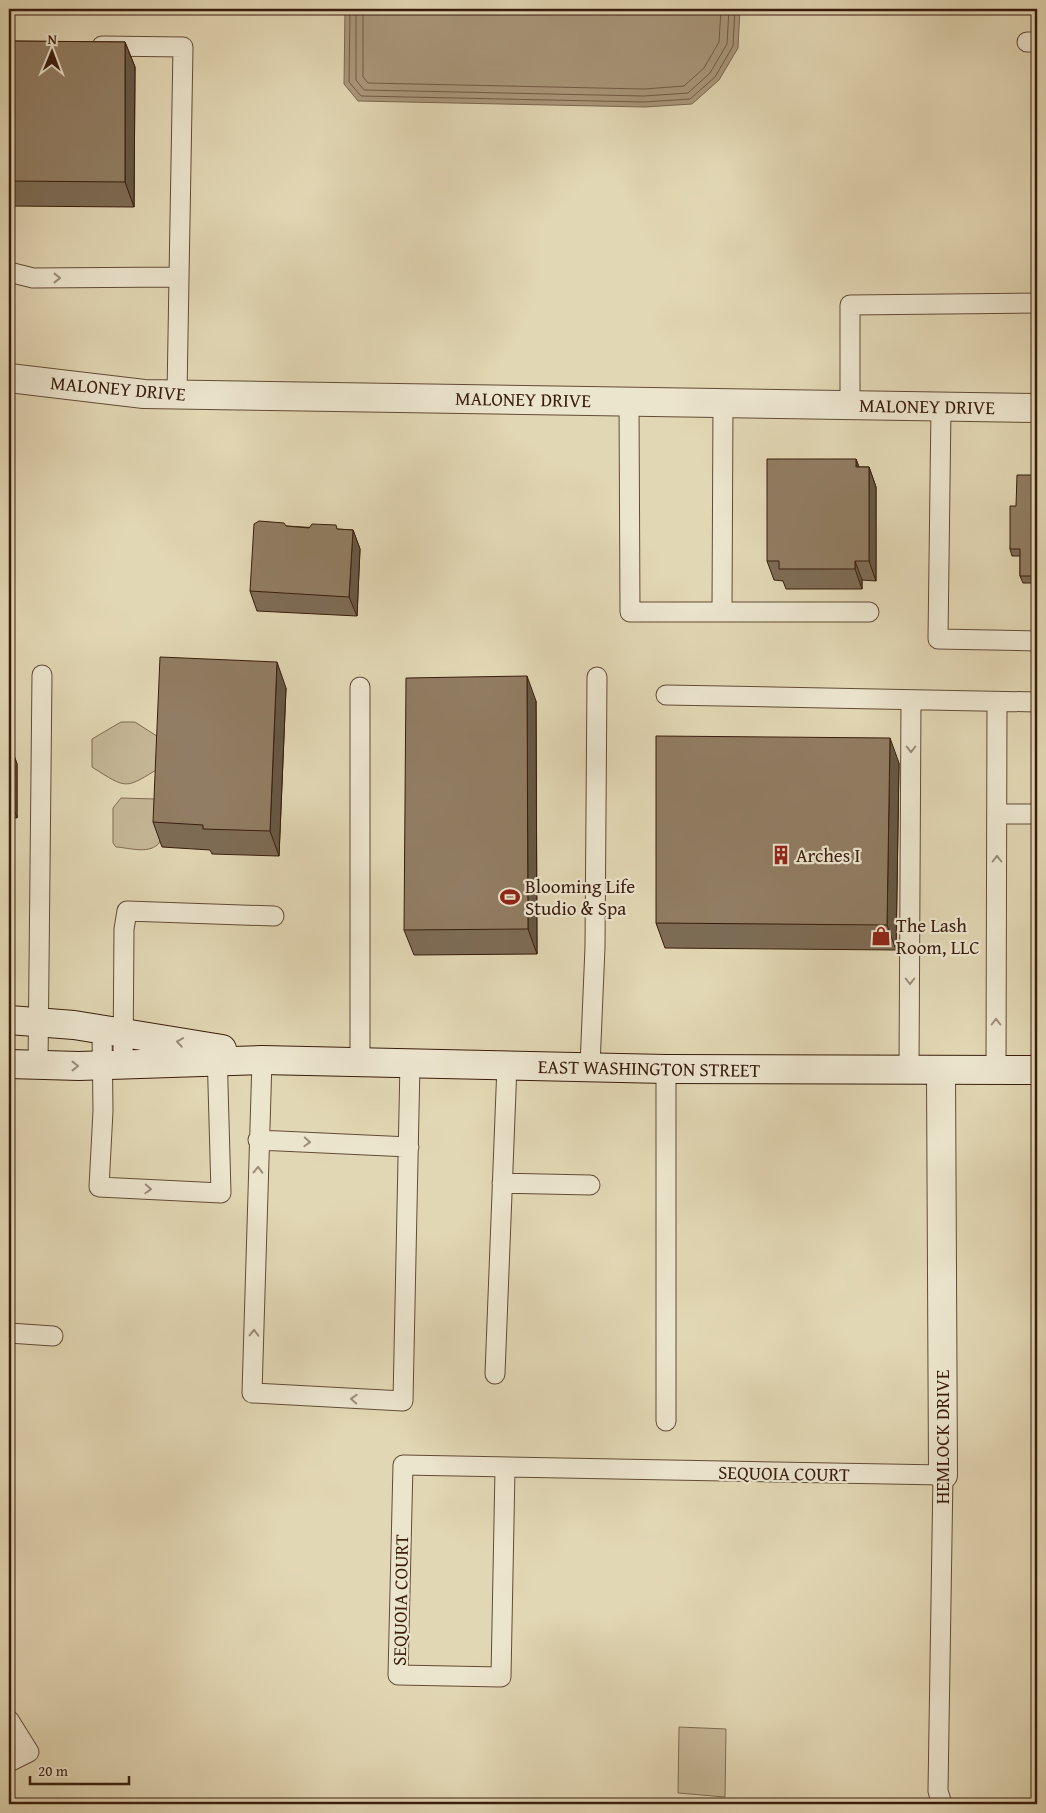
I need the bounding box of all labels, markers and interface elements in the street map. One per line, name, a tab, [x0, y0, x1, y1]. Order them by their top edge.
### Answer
north arrow	[28, 28, 78, 78]
text: N	[47, 29, 58, 49]
one-way arrow	[54, 273, 61, 283]
street label: MALONEY DRIVE	[49, 368, 187, 408]
street label: MALONEY DRIVE	[455, 384, 592, 414]
street label: MALONEY DRIVE	[859, 391, 996, 421]
one-way arrow	[906, 746, 916, 753]
place label: Arches I	[796, 841, 861, 869]
building icon: Arches I	[770, 844, 792, 866]
one-way arrow	[992, 855, 1002, 862]
place label: Blooming Life Studio & Spa	[525, 872, 635, 922]
sports icon: Blooming Life Studio & Spa	[499, 886, 521, 908]
place label: The Lash Room, LLC	[896, 911, 980, 961]
shop icon: The Lash Room, LLC	[870, 925, 892, 947]
one-way arrow	[905, 978, 915, 986]
one-way arrow	[991, 1017, 1001, 1025]
one-way arrow	[176, 1038, 184, 1048]
street label: EAST WASHINGTON STREET	[538, 1052, 761, 1084]
one-way arrow	[72, 1061, 79, 1071]
one-way arrow	[304, 1137, 311, 1147]
one-way arrow	[252, 1166, 263, 1174]
one-way arrow	[144, 1184, 152, 1194]
one-way arrow	[248, 1329, 259, 1337]
street label: HEMLOCK DRIVE	[928, 1369, 956, 1504]
one-way arrow	[350, 1393, 358, 1404]
street label: SEQUOIA COURT	[718, 1458, 850, 1488]
street label: SEQUOIA COURT	[385, 1534, 415, 1666]
scale bar	[30, 1753, 129, 1785]
text: 20 m	[38, 1760, 69, 1781]

